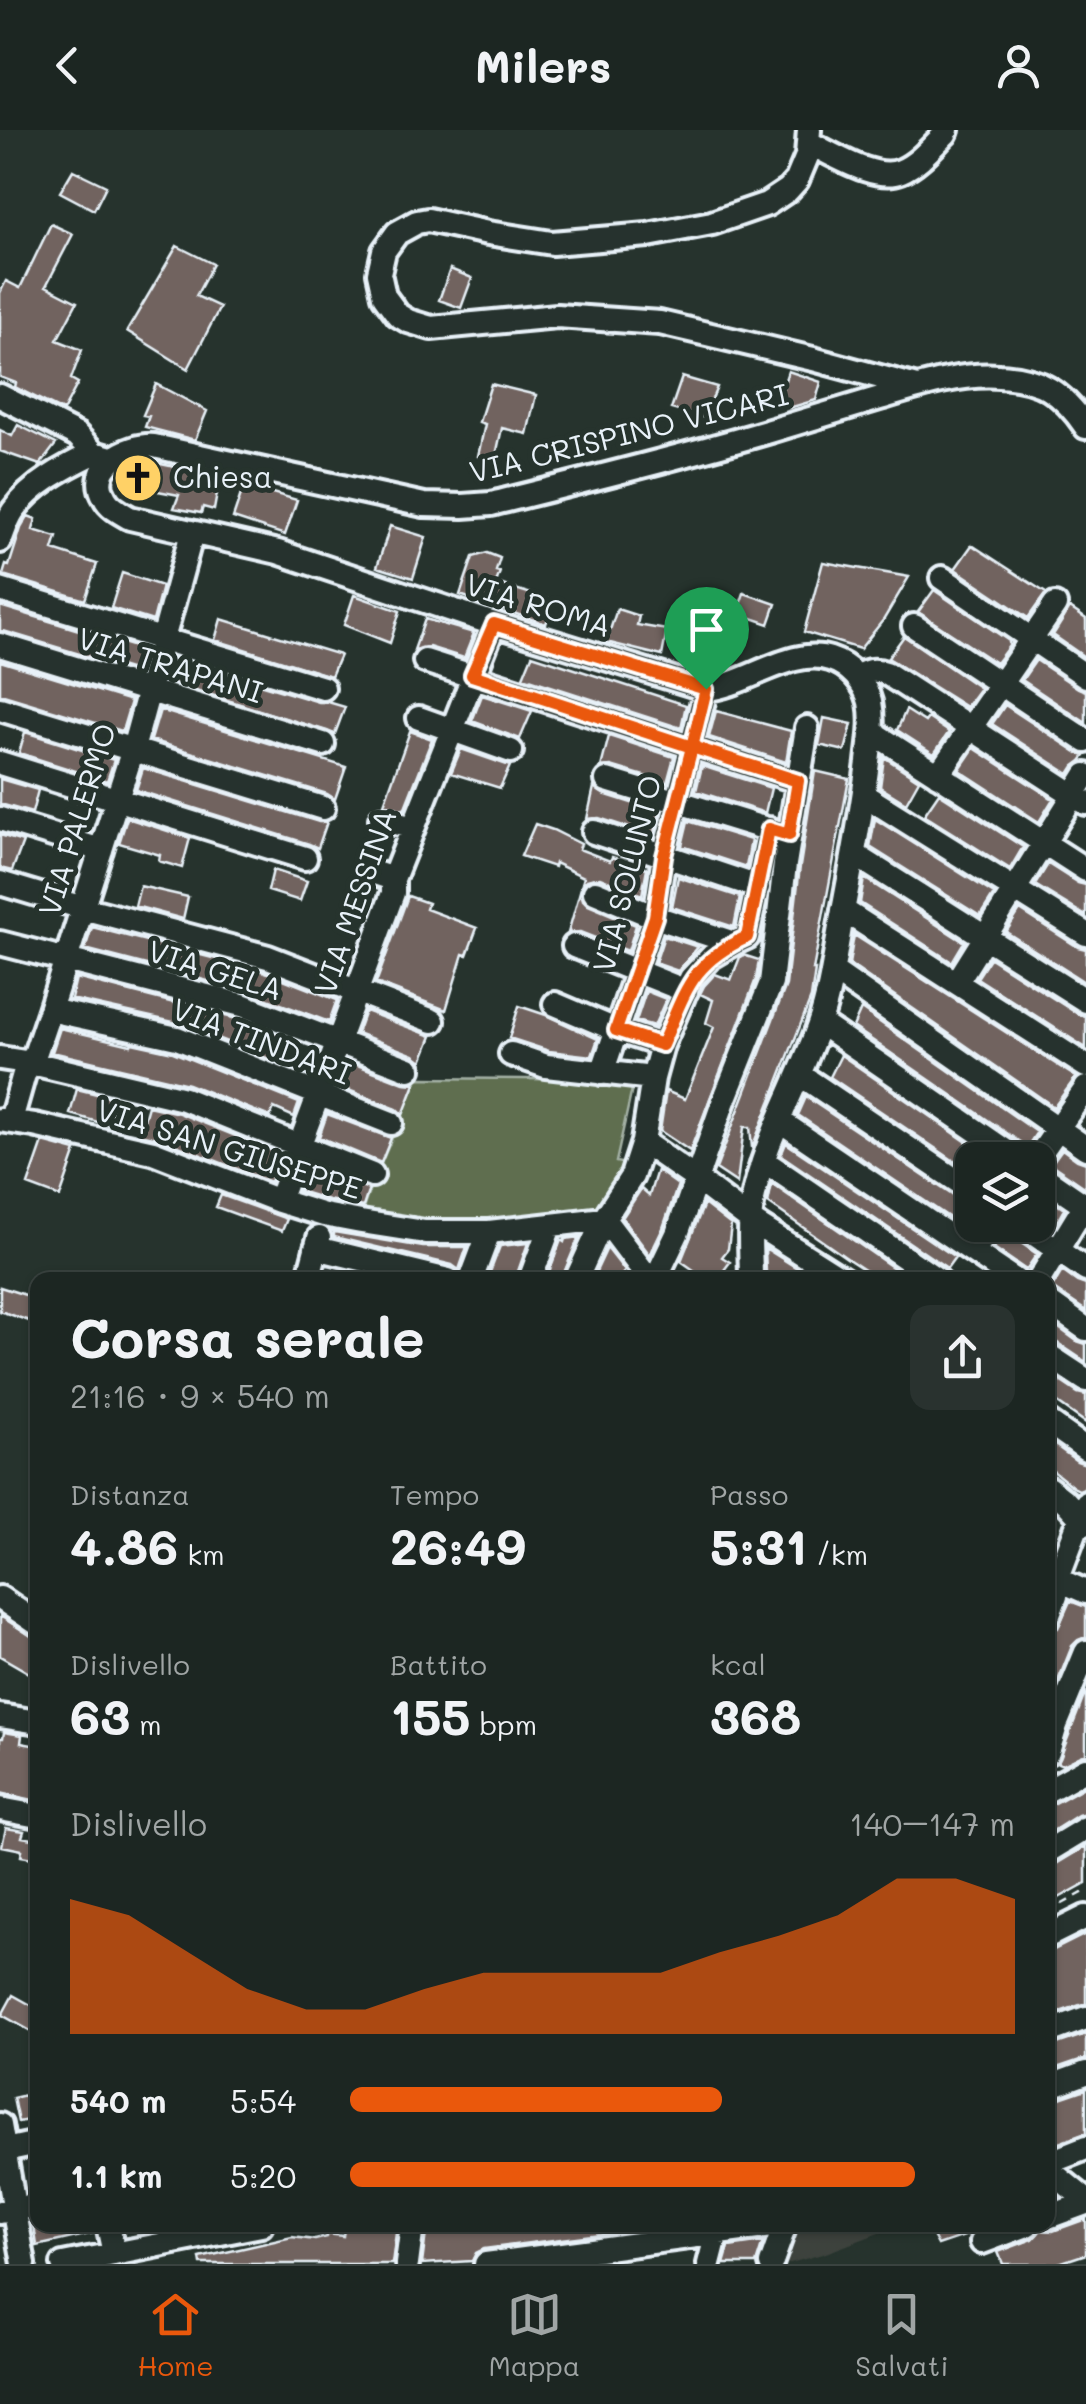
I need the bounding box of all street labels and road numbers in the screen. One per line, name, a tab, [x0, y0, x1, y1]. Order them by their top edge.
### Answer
street label: VIA CRISPINO VICARI	[465, 373, 792, 491]
street label: VIA ROMA	[461, 563, 616, 645]
street label: VIA TRAPANI	[73, 617, 268, 711]
street label: VIA PALERMO	[28, 718, 124, 921]
street label: VIA SOLUNTO	[582, 771, 670, 976]
street label: VIA MESSINA	[304, 803, 405, 999]
street label: VIA GELA	[143, 930, 288, 1008]
street label: VIA TINDARI	[167, 988, 357, 1093]
street label: VIA SAN GIUSEPPE	[92, 1089, 367, 1207]

